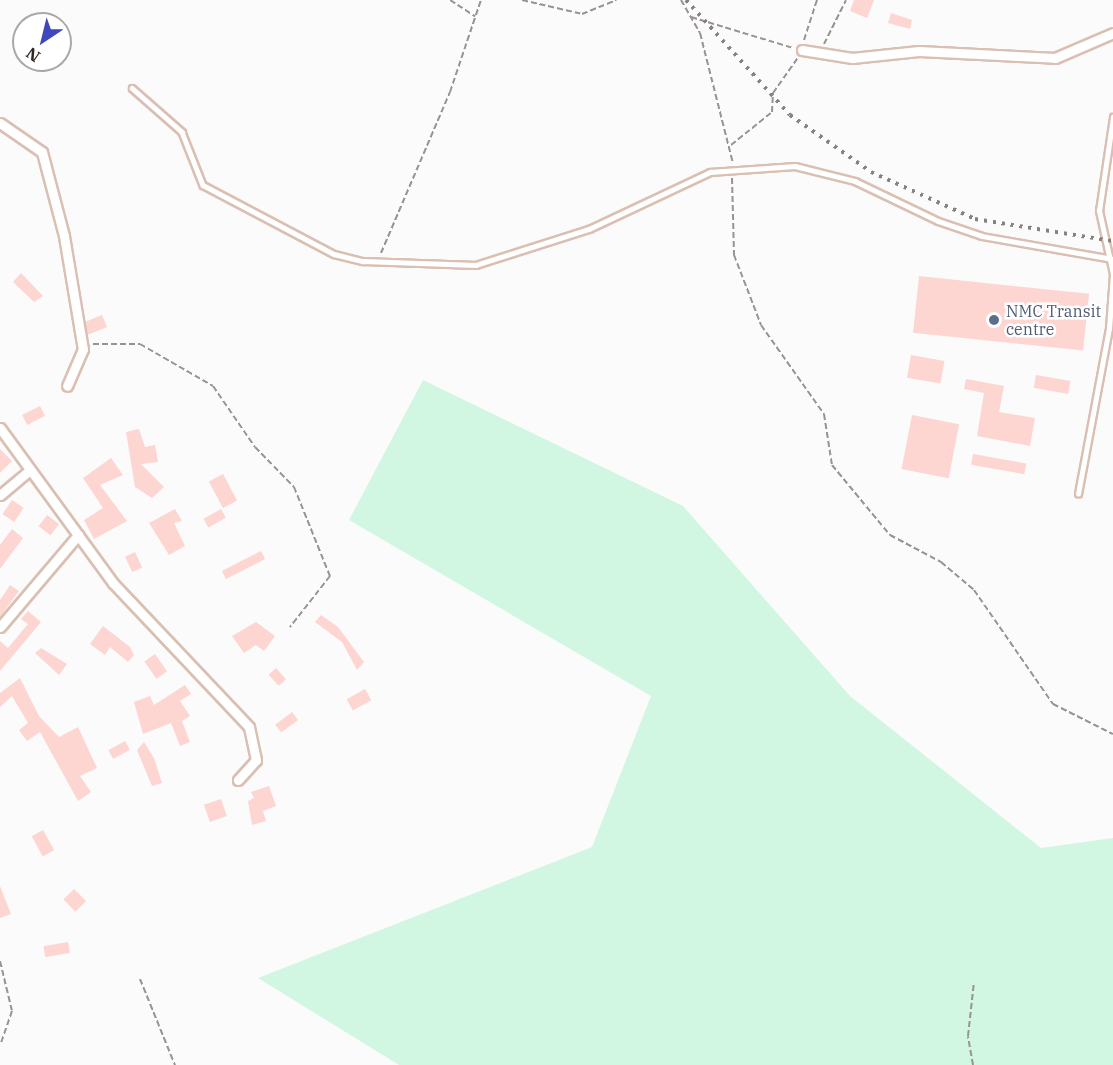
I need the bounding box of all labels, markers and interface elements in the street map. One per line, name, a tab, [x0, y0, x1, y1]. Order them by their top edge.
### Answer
north arrow	[12, 12, 72, 72]
text: N	[22, 43, 44, 67]
place label: NMC Transit centre	[1006, 301, 1101, 339]
marker: NMC Transit centre	[987, 313, 1001, 327]

